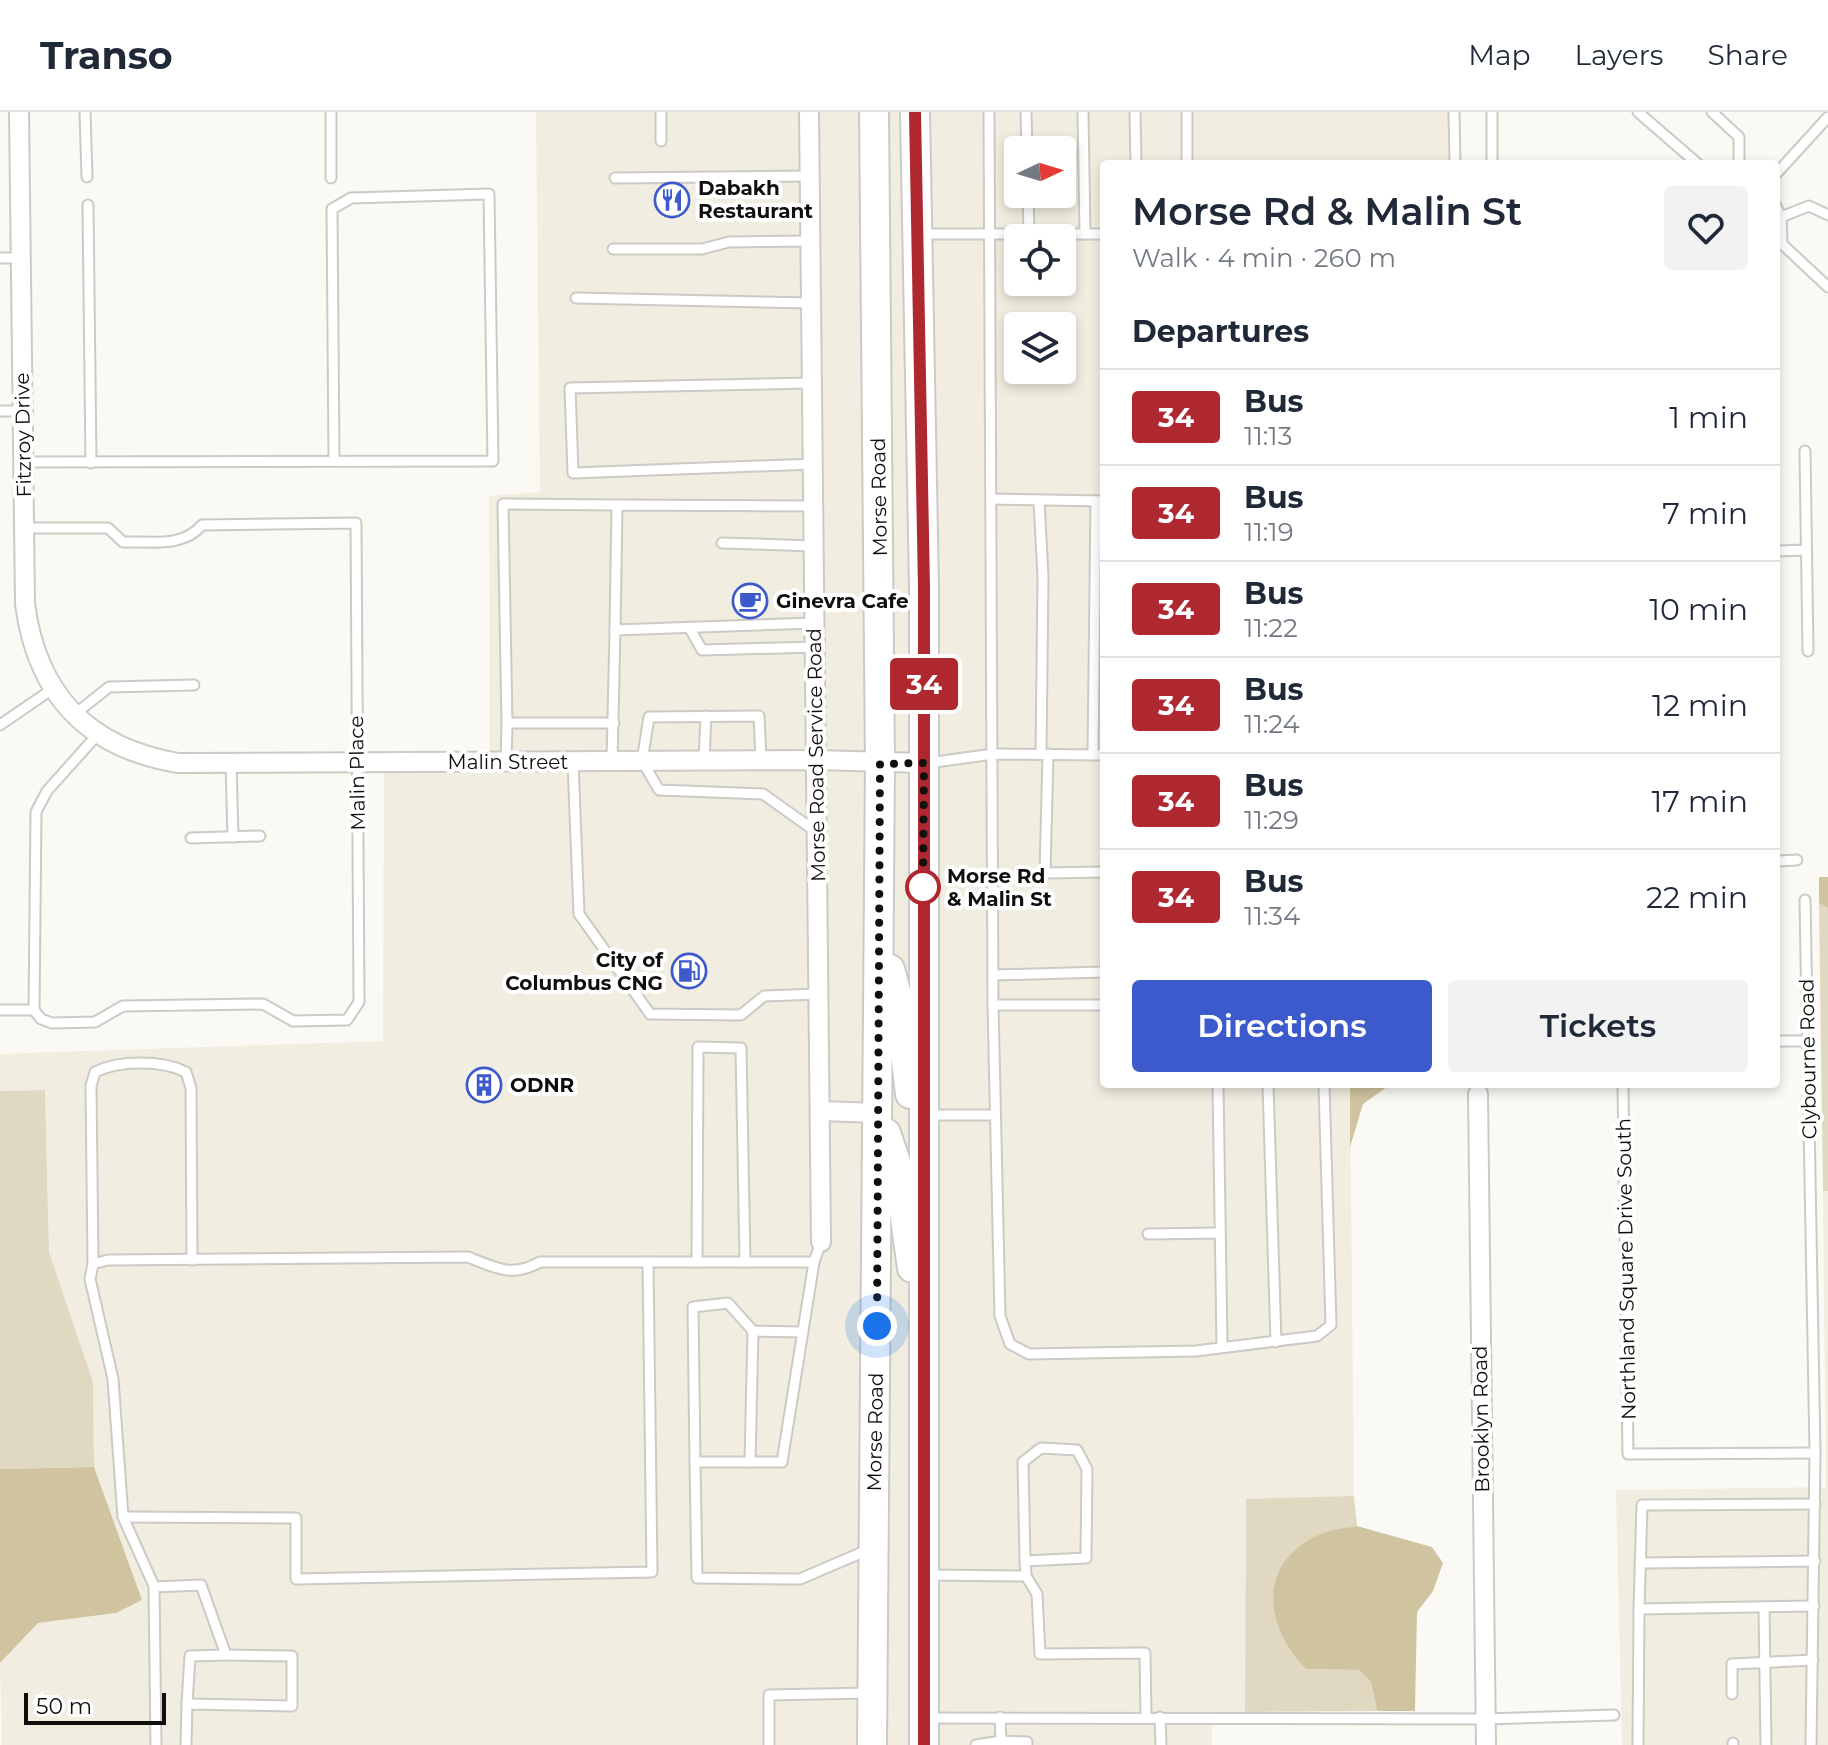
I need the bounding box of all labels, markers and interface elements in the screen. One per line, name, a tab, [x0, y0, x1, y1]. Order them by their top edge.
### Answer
text: Transo	[40, 32, 173, 79]
text: Map	[1468, 38, 1531, 72]
text: Layers	[1575, 38, 1664, 72]
text: Share	[1708, 38, 1788, 72]
north arrow	[1004, 136, 1076, 208]
map controls	[1004, 136, 1076, 384]
place label: Dabakh Restaurant	[698, 176, 813, 223]
restaurant icon: Dabakh Restaurant	[653, 181, 691, 219]
button: heart	[1664, 186, 1748, 270]
text: Morse Rd & Malin St	[1132, 188, 1522, 235]
button: locate	[1004, 224, 1076, 296]
text: Walk · 4 min · 260 m	[1132, 242, 1396, 274]
button: layers	[1004, 312, 1076, 384]
text: Departures	[1132, 313, 1309, 350]
street label: Fitzroy Drive	[10, 372, 36, 498]
text: Bus	[1244, 383, 1304, 420]
text: 1 min	[1669, 399, 1748, 436]
text: 34	[1158, 400, 1194, 434]
text: 11:13	[1244, 420, 1292, 452]
street label: Morse Road	[866, 437, 892, 557]
text: Bus	[1244, 479, 1304, 516]
text: 7 min	[1662, 495, 1748, 532]
text: 34	[1158, 496, 1194, 530]
text: 11:19	[1244, 516, 1294, 548]
text: Bus	[1244, 575, 1304, 612]
cafe icon: Ginevra Cafe	[731, 582, 769, 620]
place label: Ginevra Cafe	[776, 589, 909, 613]
text: 10 min	[1649, 591, 1748, 628]
text: 34	[1158, 592, 1194, 626]
text: 11:22	[1244, 612, 1298, 644]
street label: Morse Road Service Road	[802, 628, 830, 882]
line badge: 34	[888, 658, 960, 710]
text: 34	[906, 667, 942, 701]
text: Bus	[1244, 671, 1304, 708]
text: 12 min	[1652, 687, 1748, 724]
text: 34	[1158, 688, 1194, 722]
text: 11:24	[1244, 708, 1300, 740]
street label: Malin Place	[344, 715, 370, 831]
street label: Malin Street	[448, 750, 568, 774]
text: Bus	[1244, 767, 1304, 804]
text: 17 min	[1651, 783, 1748, 820]
text: 34	[1158, 784, 1194, 818]
text: 11:29	[1244, 804, 1299, 836]
text: Bus	[1244, 863, 1304, 900]
place label: Morse Rd & Malin St	[947, 864, 1052, 911]
marker: Morse Rd & Malin St	[906, 870, 940, 904]
text: 22 min	[1646, 879, 1748, 916]
text: 34	[1158, 880, 1194, 914]
text: 11:34	[1244, 900, 1300, 932]
place label: City of Columbus CNG	[505, 948, 664, 995]
fuel station icon: City of Columbus CNG	[670, 952, 708, 990]
street label: Clybourne Road	[1795, 978, 1821, 1140]
button: Directions	[1132, 980, 1432, 1072]
button: Tickets	[1448, 980, 1748, 1072]
building icon: ODNR	[465, 1066, 503, 1104]
place label: ODNR	[510, 1073, 575, 1097]
street label: Northland Square Drive South	[1611, 1118, 1641, 1420]
your location	[857, 1306, 897, 1346]
street label: Brooklyn Road	[1468, 1345, 1494, 1493]
street label: Morse Road	[862, 1372, 888, 1492]
scale bar	[24, 1689, 166, 1725]
text: 50 m	[36, 1693, 92, 1720]

